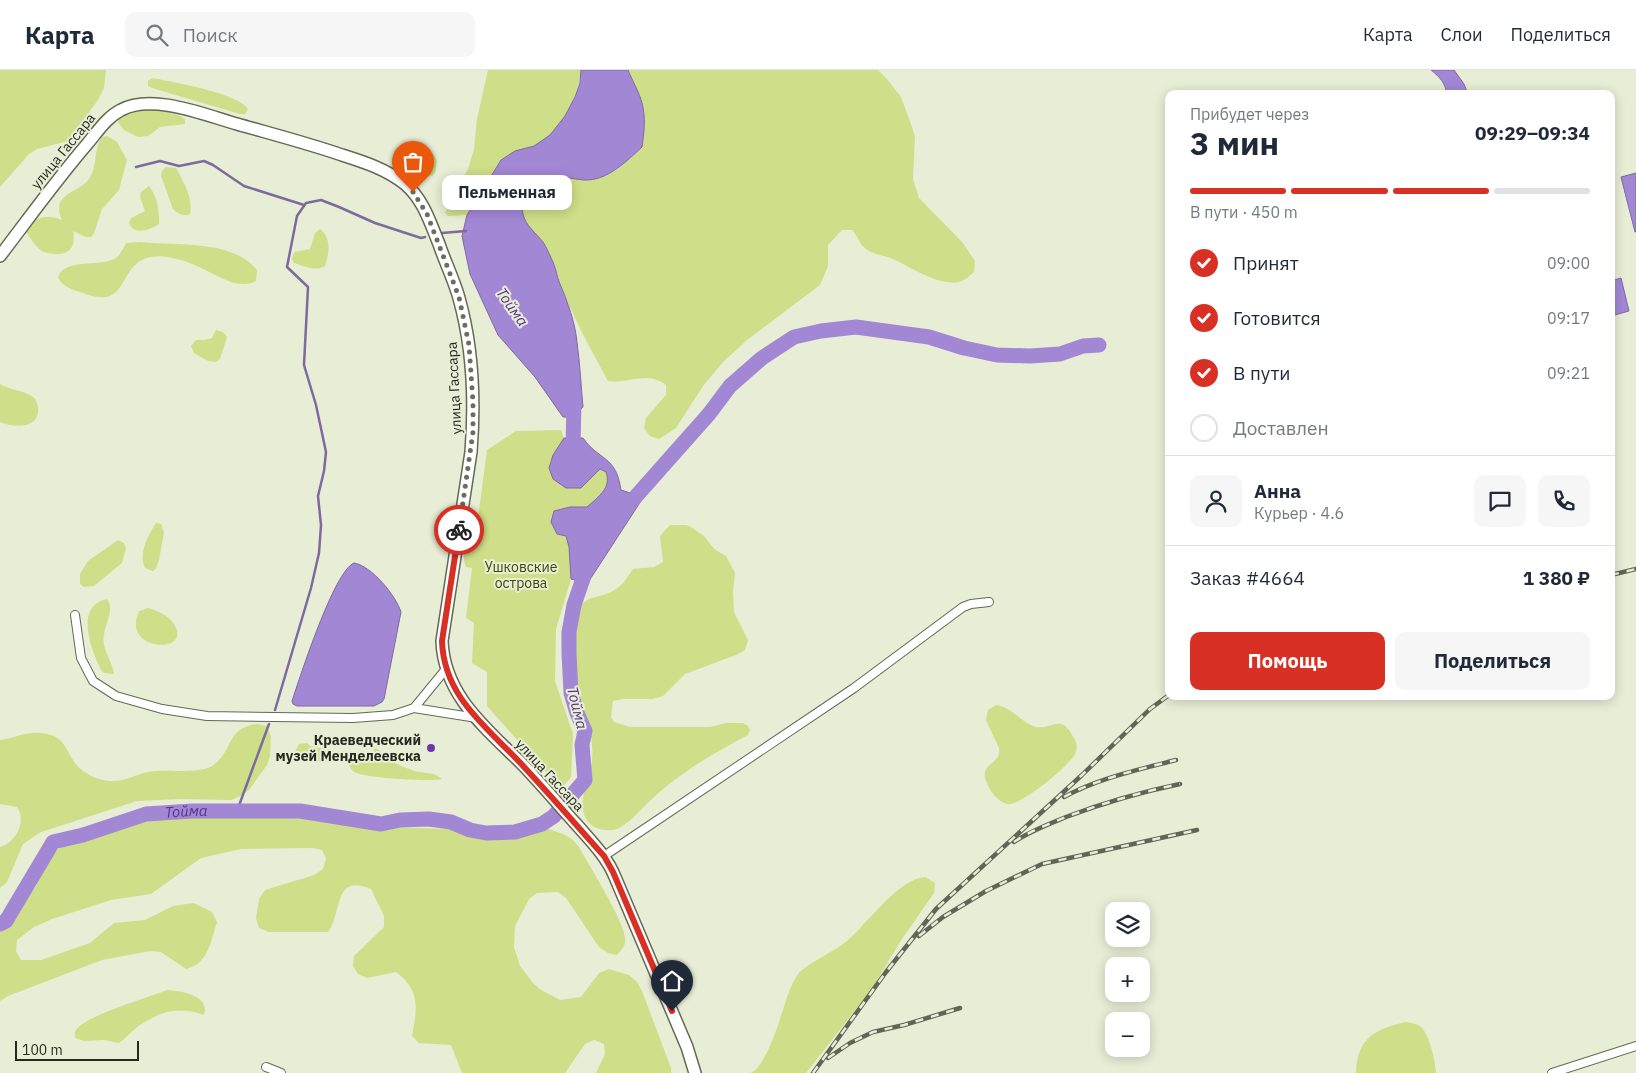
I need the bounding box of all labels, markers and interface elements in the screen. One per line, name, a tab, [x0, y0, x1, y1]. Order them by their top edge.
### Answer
search box	[125, 12, 475, 57]
text: Карта	[25, 19, 95, 51]
icon: search	[143, 21, 171, 49]
text: Поиск	[183, 23, 238, 47]
text: Карта	[1363, 23, 1413, 46]
text: Слои	[1441, 23, 1483, 46]
text: Поделиться	[1511, 23, 1611, 46]
text: Прибудет через	[1190, 104, 1309, 124]
street label: улица Гассара	[27, 109, 99, 193]
text: 09:29–09:34	[1475, 121, 1590, 145]
text: 3 мин	[1190, 122, 1279, 164]
pin	[392, 141, 434, 192]
icon: bag	[399, 148, 427, 176]
callout: Пельменная	[443, 174, 573, 210]
text: Пельменная	[458, 182, 556, 202]
text: В пути · 450 m	[1190, 202, 1298, 222]
icon: check	[1190, 249, 1218, 277]
text: Принят	[1233, 251, 1299, 275]
text: 09:00	[1547, 253, 1590, 273]
water label: Тойма	[492, 284, 533, 330]
icon: check	[1190, 304, 1218, 332]
text: Готовится	[1233, 306, 1321, 330]
text: 09:17	[1547, 308, 1590, 328]
street label: улица Гассара	[443, 341, 465, 435]
icon: check	[1190, 359, 1218, 387]
text: В пути	[1233, 361, 1291, 385]
text: 09:21	[1547, 363, 1590, 383]
text: Доставлен	[1233, 416, 1329, 440]
button: person	[1190, 475, 1242, 527]
button: chat	[1474, 475, 1526, 527]
button: phone	[1538, 475, 1590, 527]
text: Анна	[1254, 479, 1301, 503]
text: Курьер · 4.6	[1254, 503, 1344, 523]
courier	[434, 505, 484, 555]
icon: bike	[445, 516, 473, 544]
park label: Ушковские острова	[485, 558, 558, 592]
text: Заказ #4664	[1190, 566, 1305, 590]
text: 1 380 ₽	[1523, 566, 1590, 590]
button: Помощь	[1190, 632, 1385, 690]
button: Поделиться	[1395, 632, 1590, 690]
water label: Тойма	[563, 685, 592, 731]
place label: Краеведческий музей Менделеевска	[276, 731, 421, 765]
street label: улица Гассара	[512, 735, 588, 815]
marker: Краеведческий музей Менделеевска	[425, 742, 437, 754]
water label: Тойма	[164, 801, 208, 822]
map controls	[1105, 902, 1150, 1057]
button: layers	[1105, 902, 1150, 947]
button: +	[1105, 957, 1150, 1002]
pin	[651, 960, 693, 1011]
icon: home	[658, 967, 686, 995]
button: −	[1105, 1012, 1150, 1057]
scale bar	[15, 1038, 139, 1061]
text: 100 m	[22, 1041, 63, 1059]

